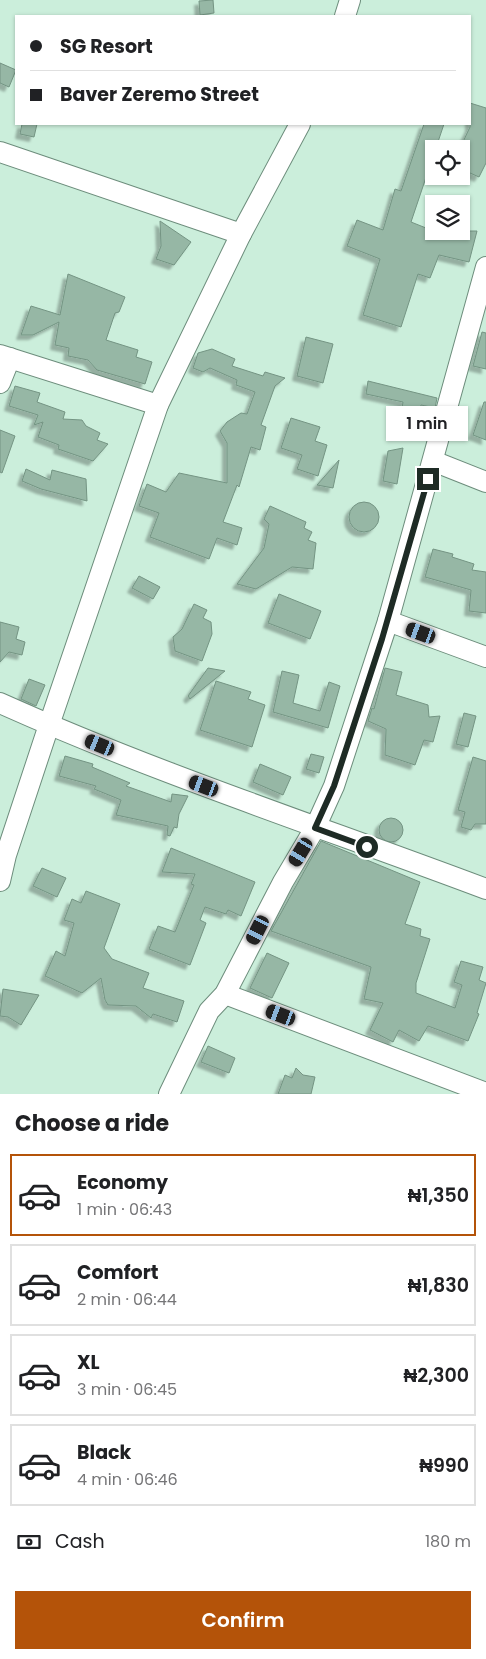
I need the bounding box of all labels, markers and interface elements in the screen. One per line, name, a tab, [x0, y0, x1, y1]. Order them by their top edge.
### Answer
text: SG Resort	[60, 33, 153, 60]
text: Baver Zeremo Street	[60, 81, 259, 108]
map controls	[425, 140, 470, 240]
button: locate	[425, 140, 470, 185]
button: layers	[425, 195, 470, 240]
callout: 1 min	[387, 406, 469, 442]
text: 1 min	[406, 412, 448, 435]
route end	[417, 468, 439, 490]
car	[404, 621, 437, 645]
car	[83, 732, 116, 758]
car	[187, 774, 220, 798]
car	[286, 835, 315, 869]
route start	[356, 836, 378, 858]
car	[244, 913, 271, 947]
car	[264, 1003, 297, 1027]
text: Choose a ride	[15, 1108, 169, 1139]
text: Economy	[77, 1169, 168, 1196]
icon: car	[17, 1173, 62, 1218]
text: ₦1,350	[408, 1182, 469, 1209]
text: 1 min · 06:43	[77, 1198, 172, 1221]
text: Comfort	[77, 1259, 159, 1286]
icon: car	[17, 1263, 62, 1308]
text: ₦1,830	[408, 1272, 469, 1299]
text: 2 min · 06:44	[77, 1288, 177, 1311]
text: XL	[77, 1349, 100, 1376]
icon: car	[17, 1353, 62, 1398]
text: ₦2,300	[404, 1362, 469, 1389]
text: 3 min · 06:45	[77, 1378, 177, 1401]
text: Black	[77, 1439, 131, 1466]
icon: car	[17, 1443, 62, 1488]
text: ₦990	[419, 1452, 469, 1479]
text: 4 min · 06:46	[77, 1468, 178, 1491]
icon: cash	[15, 1528, 43, 1556]
text: Cash	[55, 1528, 105, 1555]
text: 180 m	[425, 1530, 471, 1553]
button: Confirm	[15, 1591, 471, 1649]

